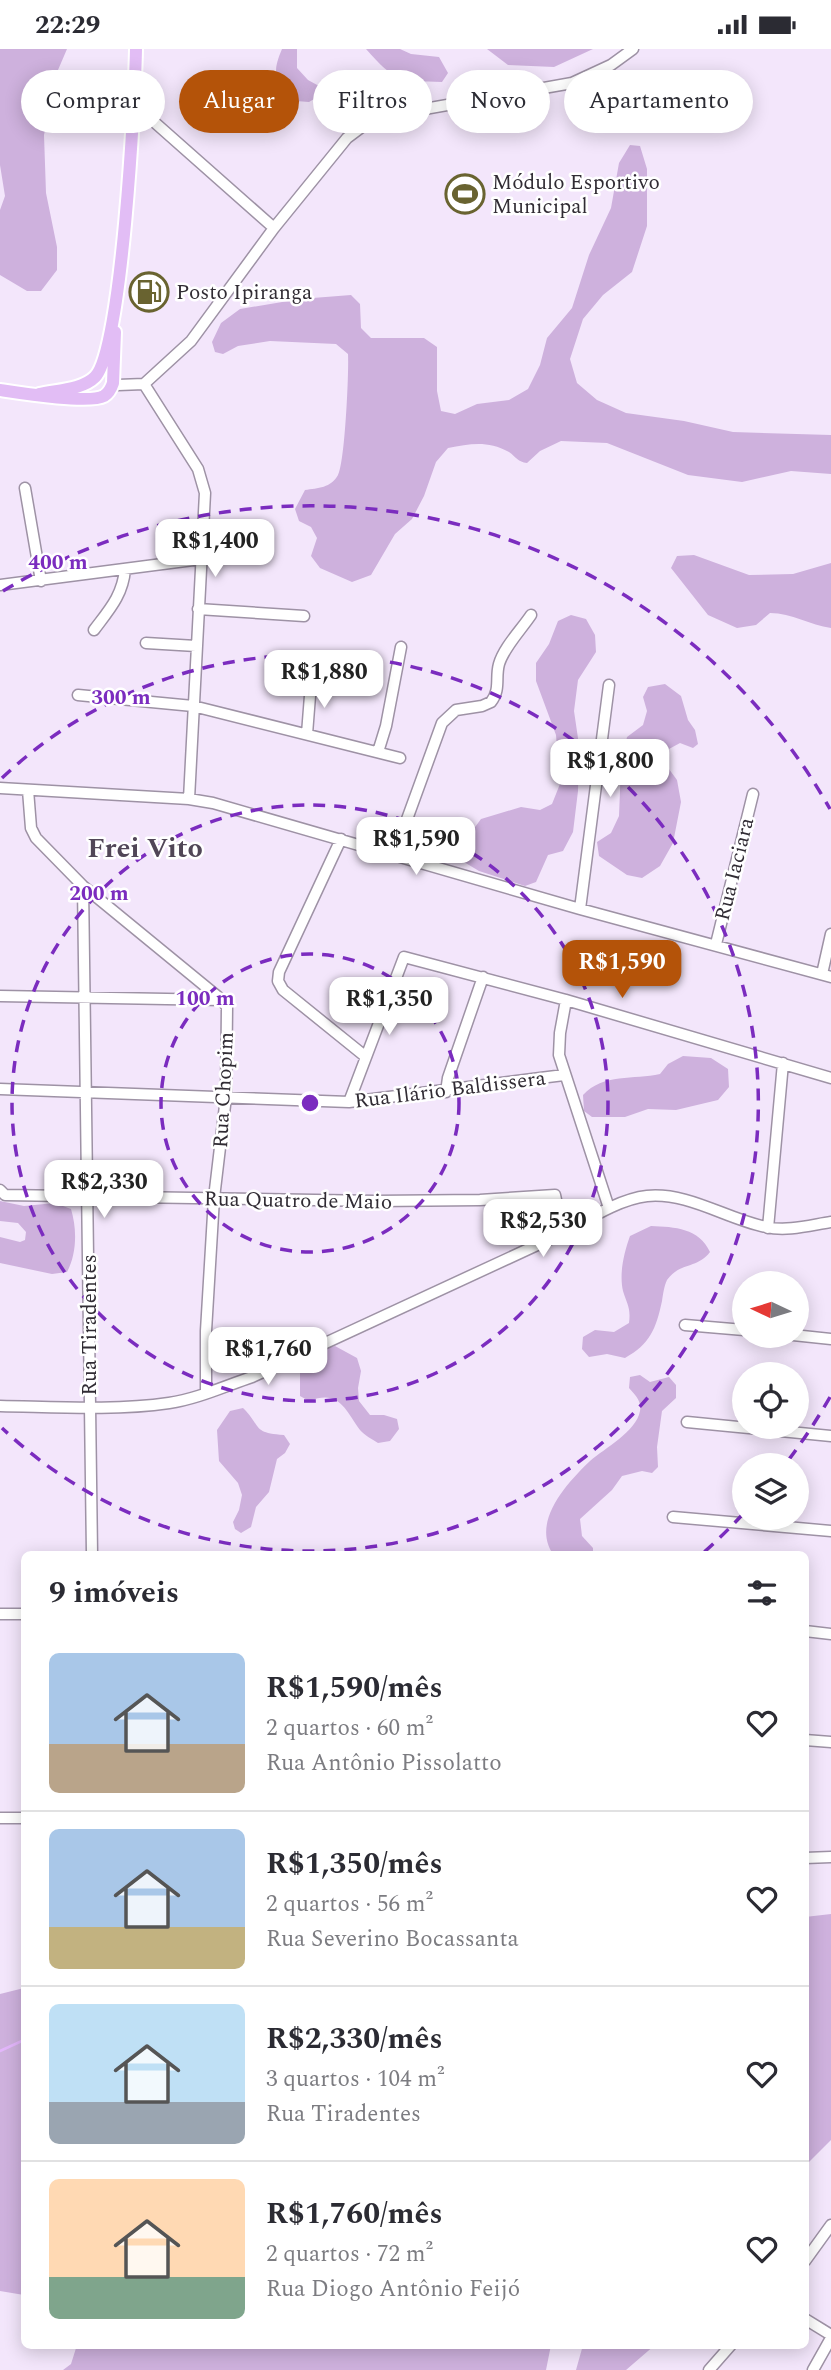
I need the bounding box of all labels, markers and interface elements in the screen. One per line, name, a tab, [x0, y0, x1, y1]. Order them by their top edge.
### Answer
text: 22:29	[35, 5, 100, 45]
chip: Comprar	[21, 70, 165, 133]
chip: Alugar	[179, 70, 299, 133]
chip: Filtros	[313, 70, 432, 133]
chip: Novo	[446, 70, 550, 133]
chip: Apartamento	[564, 70, 753, 133]
place label: Módulo Esportivo Municipal	[492, 167, 660, 223]
sports icon: Módulo Esportivo Municipal	[444, 173, 486, 215]
fuel station icon: Posto Ipiranga	[128, 271, 170, 313]
place label: Posto Ipiranga	[176, 277, 313, 309]
pin: R$1,400	[150, 519, 280, 579]
text: R$1,400	[171, 524, 259, 559]
text: 400 m	[28, 547, 88, 579]
pin: R$1,880	[259, 651, 389, 710]
text: R$1,880	[280, 655, 368, 690]
text: 300 m	[91, 682, 151, 714]
pin: R$1,800	[545, 739, 675, 799]
text: R$1,800	[566, 744, 654, 779]
street label: Rua Iaciara	[707, 814, 763, 924]
pin: R$1,590	[351, 817, 481, 877]
text: R$1,590	[372, 822, 460, 857]
district label: Frei Vito	[87, 827, 203, 870]
text: 200 m	[69, 878, 129, 910]
pin: R$1,590	[557, 941, 687, 1000]
text: R$1,590	[578, 945, 666, 980]
pin: R$1,350	[324, 977, 454, 1037]
text: R$1,350	[345, 982, 433, 1017]
text: 100 m	[175, 983, 235, 1015]
street label: Rua Chopim	[205, 1031, 243, 1149]
street label: Rua Ilário Baldissera	[353, 1062, 548, 1118]
centre of rings	[298, 1091, 322, 1115]
pin: R$2,330	[39, 1161, 169, 1220]
text: R$2,330	[60, 1165, 148, 1200]
street label: Rua Quatro de Maio	[204, 1183, 392, 1219]
pin: R$2,530	[478, 1199, 608, 1259]
text: R$2,530	[499, 1204, 587, 1239]
street label: Rua Tiradentes	[74, 1254, 106, 1396]
north arrow	[732, 1271, 808, 1347]
map controls	[732, 1271, 809, 1530]
pin: R$1,760	[203, 1327, 333, 1387]
text: R$1,760	[224, 1332, 312, 1367]
button: locate	[732, 1362, 809, 1439]
button: layers	[732, 1453, 809, 1530]
text: 9 imóveis	[49, 1570, 179, 1616]
icon: filters	[743, 1574, 781, 1612]
text: R$1,590/mês	[266, 1665, 443, 1711]
icon: home	[105, 1681, 189, 1765]
icon: heart	[743, 1704, 781, 1742]
text: 2 quartos · 60 m²	[266, 1711, 433, 1746]
text: Rua Antônio Pissolatto	[266, 1746, 502, 1781]
text: R$1,350/mês	[266, 1841, 443, 1887]
icon: home	[105, 1857, 189, 1941]
icon: heart	[743, 1880, 781, 1918]
text: 2 quartos · 56 m²	[266, 1887, 433, 1922]
text: Rua Severino Bocassanta	[266, 1922, 519, 1957]
text: R$2,330/mês	[266, 2016, 443, 2062]
icon: home	[105, 2032, 189, 2116]
icon: heart	[743, 2055, 781, 2093]
text: 3 quartos · 104 m²	[266, 2062, 444, 2097]
text: Rua Tiradentes	[266, 2097, 421, 2132]
text: R$1,760/mês	[266, 2191, 443, 2237]
icon: home	[105, 2207, 189, 2291]
icon: heart	[743, 2230, 781, 2268]
text: 2 quartos · 72 m²	[266, 2237, 433, 2272]
text: Rua Diogo Antônio Feijó	[266, 2272, 520, 2307]

